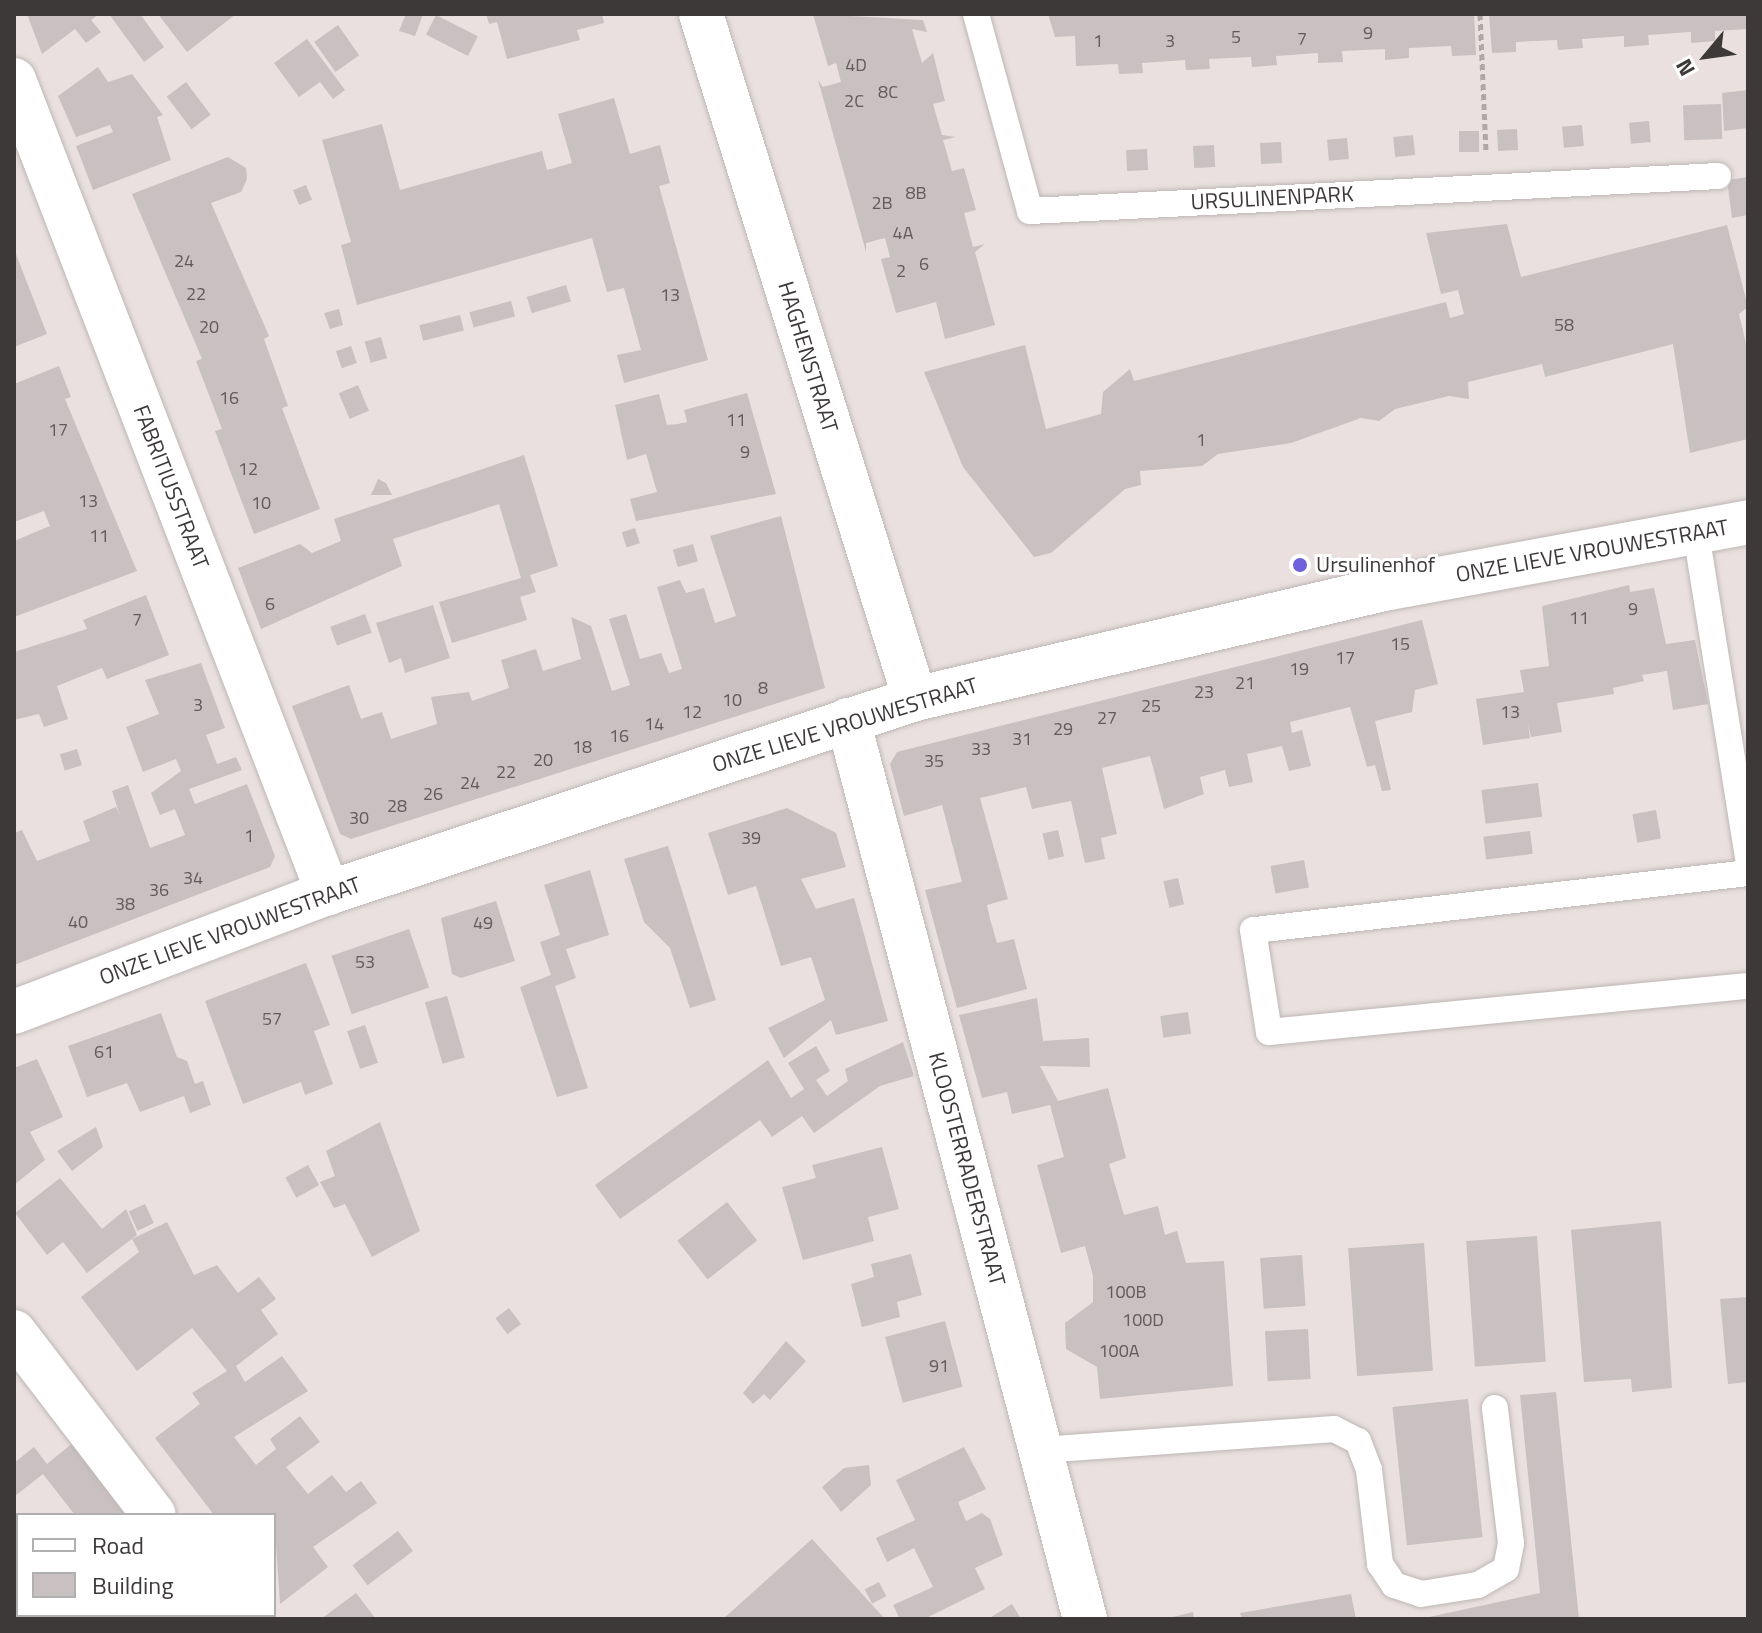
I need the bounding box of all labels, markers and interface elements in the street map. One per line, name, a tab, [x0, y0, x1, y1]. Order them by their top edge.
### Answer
north arrow	[1666, 16, 1746, 96]
house number: 9	[1363, 22, 1373, 44]
house number: 5	[1231, 26, 1241, 48]
house number: 7	[1297, 28, 1307, 50]
house number: 1	[1093, 30, 1103, 52]
house number: 3	[1165, 30, 1175, 52]
text: N	[1666, 53, 1704, 83]
house number: 4D	[845, 54, 867, 76]
house number: 8C	[878, 81, 898, 103]
house number: 2C	[844, 90, 864, 112]
street label: URSULINENPARK	[1190, 181, 1354, 215]
house number: 8B	[905, 182, 927, 204]
house number: 2B	[871, 192, 893, 214]
house number: 4A	[893, 222, 913, 244]
house number: 24	[174, 250, 194, 272]
house number: 6	[919, 253, 929, 275]
house number: 2	[896, 260, 906, 282]
street label: HAGHENSTRAAT	[772, 278, 844, 436]
house number: 22	[186, 283, 206, 305]
house number: 13	[660, 284, 680, 306]
house number: 58	[1554, 314, 1574, 336]
house number: 20	[199, 316, 219, 338]
house number: 16	[219, 387, 239, 409]
street label: FABRITIUSSTRAAT	[128, 401, 214, 573]
house number: 11	[726, 409, 746, 431]
house number: 17	[48, 419, 68, 441]
house number: 1	[1196, 429, 1206, 451]
house number: 9	[740, 441, 750, 463]
house number: 12	[238, 458, 258, 480]
house number: 13	[78, 490, 98, 512]
house number: 10	[251, 492, 271, 514]
street label: ONZE LIEVE VROUWESTRAAT	[1454, 514, 1730, 588]
house number: 11	[89, 525, 109, 547]
place label: Ursulinenhof	[1316, 552, 1435, 578]
marker: Ursulinenhof	[1291, 556, 1309, 574]
house number: 6	[265, 593, 275, 615]
house number: 9	[1628, 598, 1638, 620]
house number: 11	[1569, 607, 1589, 629]
house number: 7	[132, 609, 142, 631]
house number: 15	[1390, 633, 1410, 655]
house number: 17	[1335, 647, 1355, 669]
house number: 19	[1289, 658, 1309, 680]
street label: ONZE LIEVE VROUWESTRAAT	[709, 672, 981, 778]
house number: 21	[1235, 672, 1255, 694]
house number: 8	[758, 677, 768, 699]
house number: 23	[1194, 681, 1214, 703]
house number: 10	[722, 689, 742, 711]
house number: 3	[193, 694, 203, 716]
house number: 25	[1141, 695, 1161, 717]
house number: 12	[682, 701, 702, 723]
house number: 13	[1500, 701, 1520, 723]
house number: 27	[1097, 707, 1117, 729]
house number: 14	[644, 713, 664, 735]
house number: 29	[1053, 718, 1073, 740]
house number: 16	[609, 725, 629, 747]
house number: 31	[1012, 728, 1032, 750]
house number: 18	[572, 736, 592, 758]
house number: 33	[971, 738, 991, 760]
house number: 20	[533, 749, 553, 771]
house number: 35	[924, 750, 944, 772]
house number: 22	[496, 761, 516, 783]
house number: 24	[460, 772, 480, 794]
house number: 26	[423, 783, 443, 805]
house number: 28	[387, 795, 407, 817]
house number: 30	[349, 807, 369, 829]
house number: 1	[244, 825, 254, 847]
house number: 39	[741, 827, 761, 849]
house number: 34	[183, 867, 203, 889]
street label: ONZE LIEVE VROUWESTRAAT	[96, 871, 364, 991]
house number: 36	[149, 879, 169, 901]
house number: 38	[115, 893, 135, 915]
house number: 40	[68, 911, 88, 933]
house number: 49	[473, 912, 493, 934]
house number: 53	[355, 951, 375, 973]
house number: 57	[262, 1008, 282, 1030]
house number: 61	[94, 1041, 114, 1063]
street label: KLOOSTERRADERSTRAAT	[923, 1049, 1011, 1289]
house number: 100B	[1105, 1281, 1147, 1303]
house number: 100D	[1122, 1309, 1164, 1331]
house number: 100A	[1099, 1340, 1139, 1362]
house number: 91	[929, 1355, 949, 1377]
legend	[16, 1513, 276, 1617]
text: Road	[92, 1527, 144, 1563]
text: Building	[92, 1567, 174, 1603]

